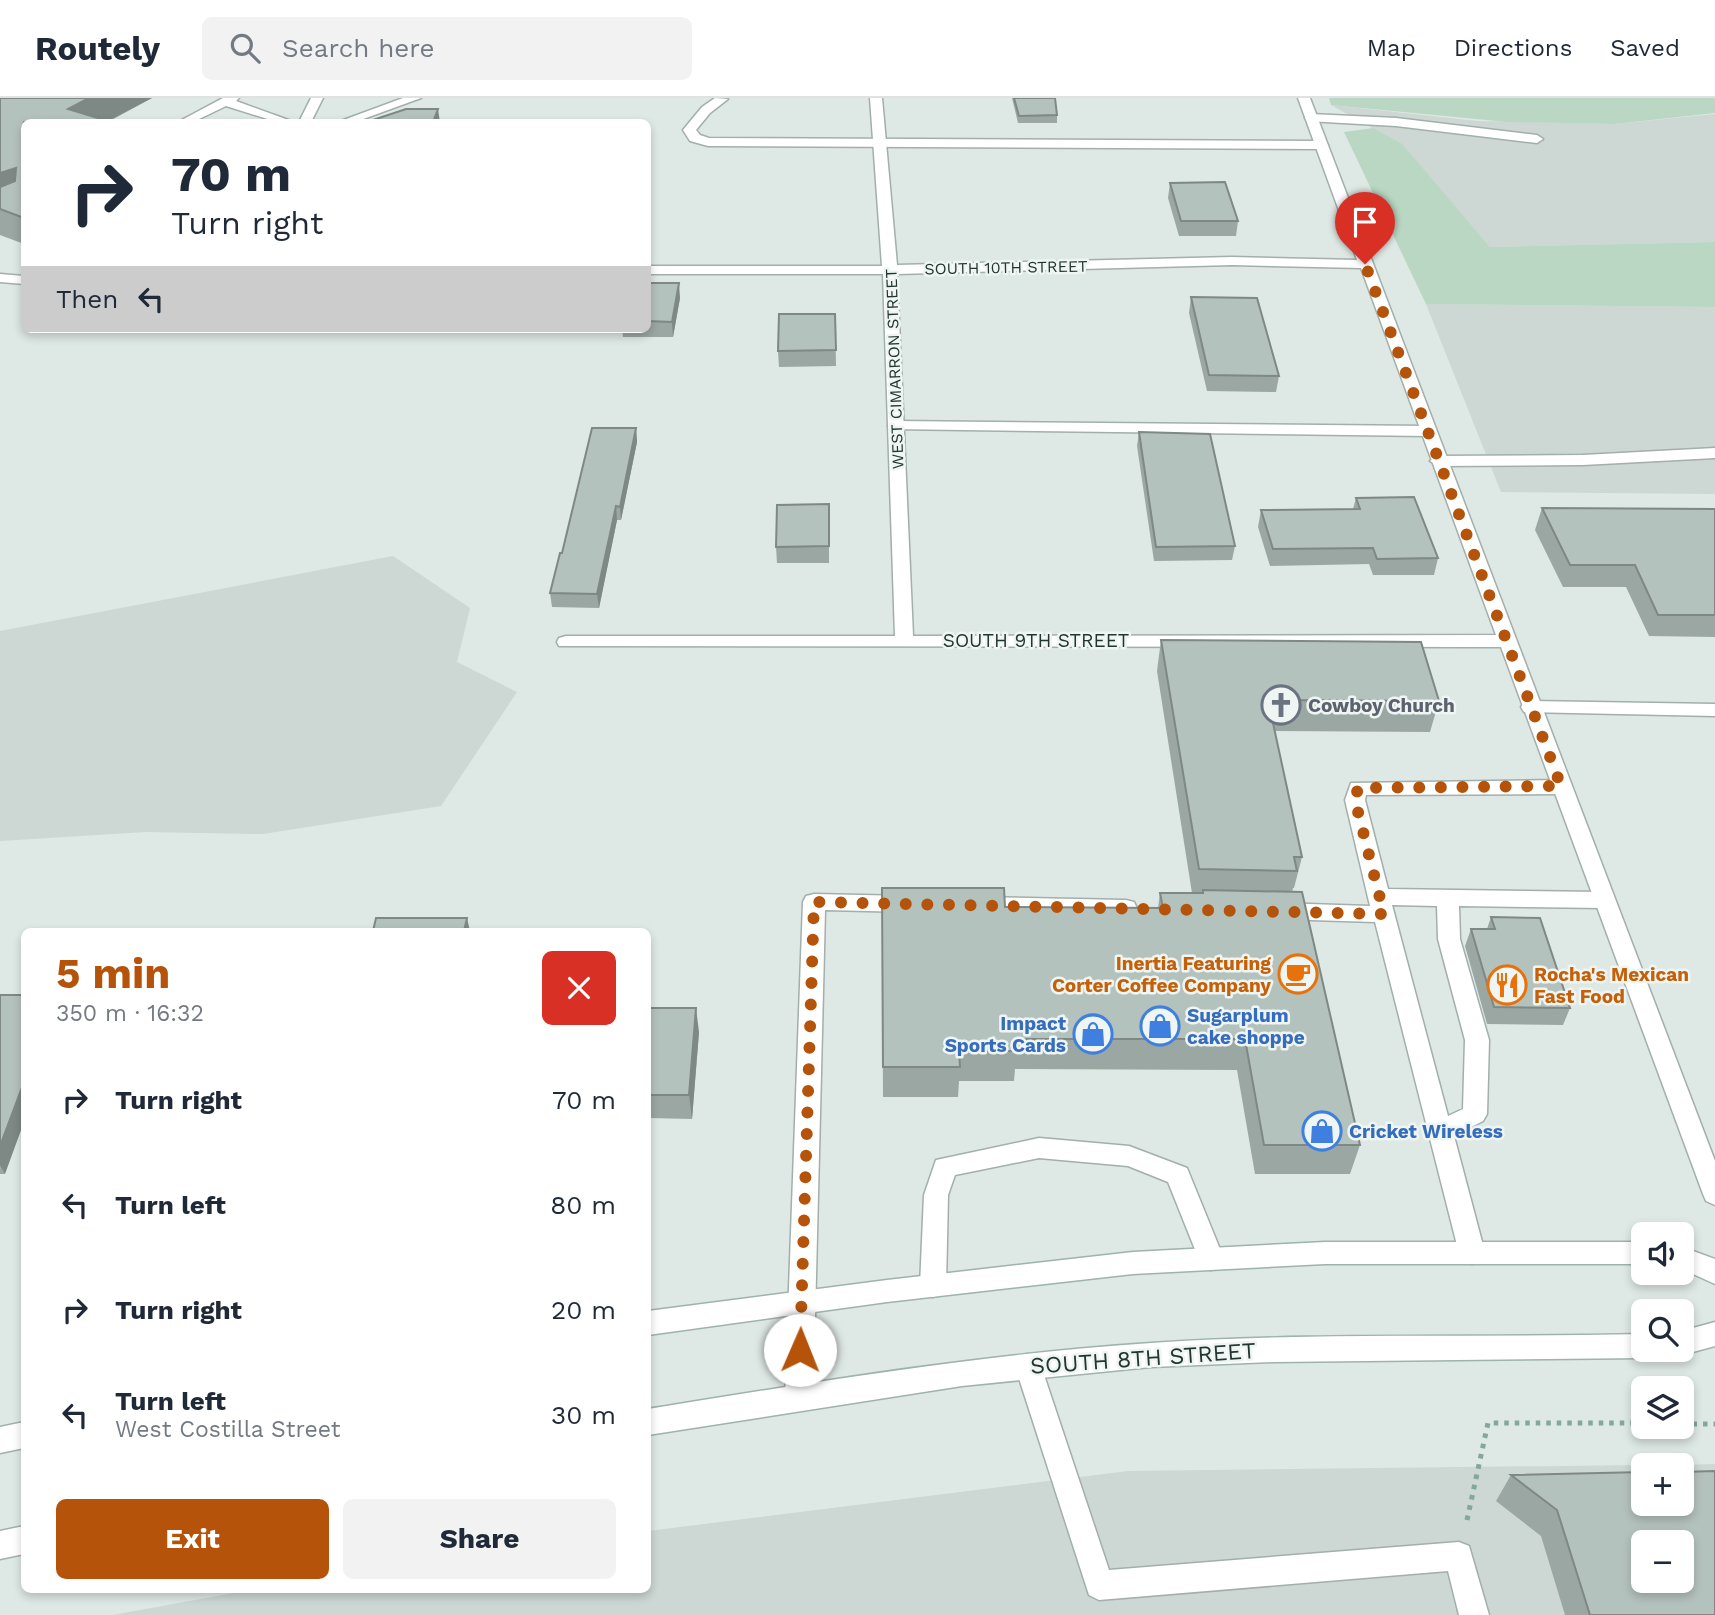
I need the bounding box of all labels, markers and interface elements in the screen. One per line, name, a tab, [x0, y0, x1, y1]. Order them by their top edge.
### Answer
search box	[202, 17, 692, 80]
text: Routely	[35, 29, 160, 68]
icon: search	[226, 29, 264, 67]
text: Search here	[282, 33, 434, 63]
text: Map	[1367, 34, 1416, 62]
text: Directions	[1454, 34, 1572, 62]
text: Saved	[1610, 34, 1680, 62]
text: 70 m	[171, 145, 291, 203]
icon: right	[56, 147, 147, 238]
pin	[1335, 192, 1395, 264]
icon: arrive	[1346, 203, 1384, 241]
text: Turn right	[171, 204, 323, 242]
street label: SOUTH 10TH STREET	[924, 257, 1088, 278]
street label: WEST CIMARRON STREET	[881, 268, 907, 470]
icon: left	[132, 280, 170, 318]
text: Then	[56, 284, 118, 314]
street label: SOUTH 9TH STREET	[943, 629, 1129, 652]
church icon: Cowboy Church	[1260, 684, 1302, 726]
place label: Cowboy Church	[1308, 694, 1455, 717]
text: 5 min	[56, 949, 170, 998]
button: close	[542, 951, 616, 1025]
place label: Inertia Featuring Corter Coffee Company	[1052, 952, 1271, 997]
cafe icon: Inertia Featuring Corter Coffee Company	[1277, 953, 1319, 995]
place label: Rocha's Mexican Fast Food	[1534, 963, 1689, 1008]
restaurant icon: Rocha's Mexican Fast Food	[1486, 964, 1528, 1006]
text: 350 m · 16:32	[56, 1000, 204, 1027]
place label: Sugarplum cake shoppe	[1187, 1004, 1305, 1049]
shop icon: Sugarplum cake shoppe	[1139, 1005, 1181, 1047]
place label: Impact Sports Cards	[945, 1012, 1067, 1057]
shop icon: Impact Sports Cards	[1072, 1013, 1114, 1055]
icon: right	[56, 1081, 94, 1119]
text: Turn right	[115, 1085, 242, 1115]
text: 70 m	[552, 1085, 616, 1115]
shop icon: Cricket Wireless	[1301, 1110, 1343, 1152]
place label: Cricket Wireless	[1349, 1120, 1503, 1143]
icon: left	[56, 1186, 94, 1224]
text: Turn left	[115, 1190, 226, 1220]
text: 80 m	[550, 1190, 616, 1220]
map controls	[1631, 1222, 1694, 1593]
button: sound	[1631, 1222, 1694, 1285]
icon: right	[56, 1291, 94, 1329]
text: Turn right	[115, 1295, 242, 1325]
text: 20 m	[551, 1295, 616, 1325]
button: search	[1631, 1299, 1694, 1362]
position arrow	[763, 1313, 837, 1387]
street label: SOUTH 8TH STREET	[1029, 1337, 1257, 1380]
button: layers	[1631, 1376, 1694, 1439]
text: Turn left	[115, 1386, 226, 1416]
icon: left	[56, 1396, 94, 1434]
text: 30 m	[551, 1400, 616, 1430]
text: West Costilla Street	[115, 1416, 340, 1443]
button: +	[1631, 1453, 1694, 1516]
button: Exit	[56, 1499, 329, 1579]
button: Share	[343, 1499, 616, 1579]
button: −	[1631, 1530, 1694, 1593]

